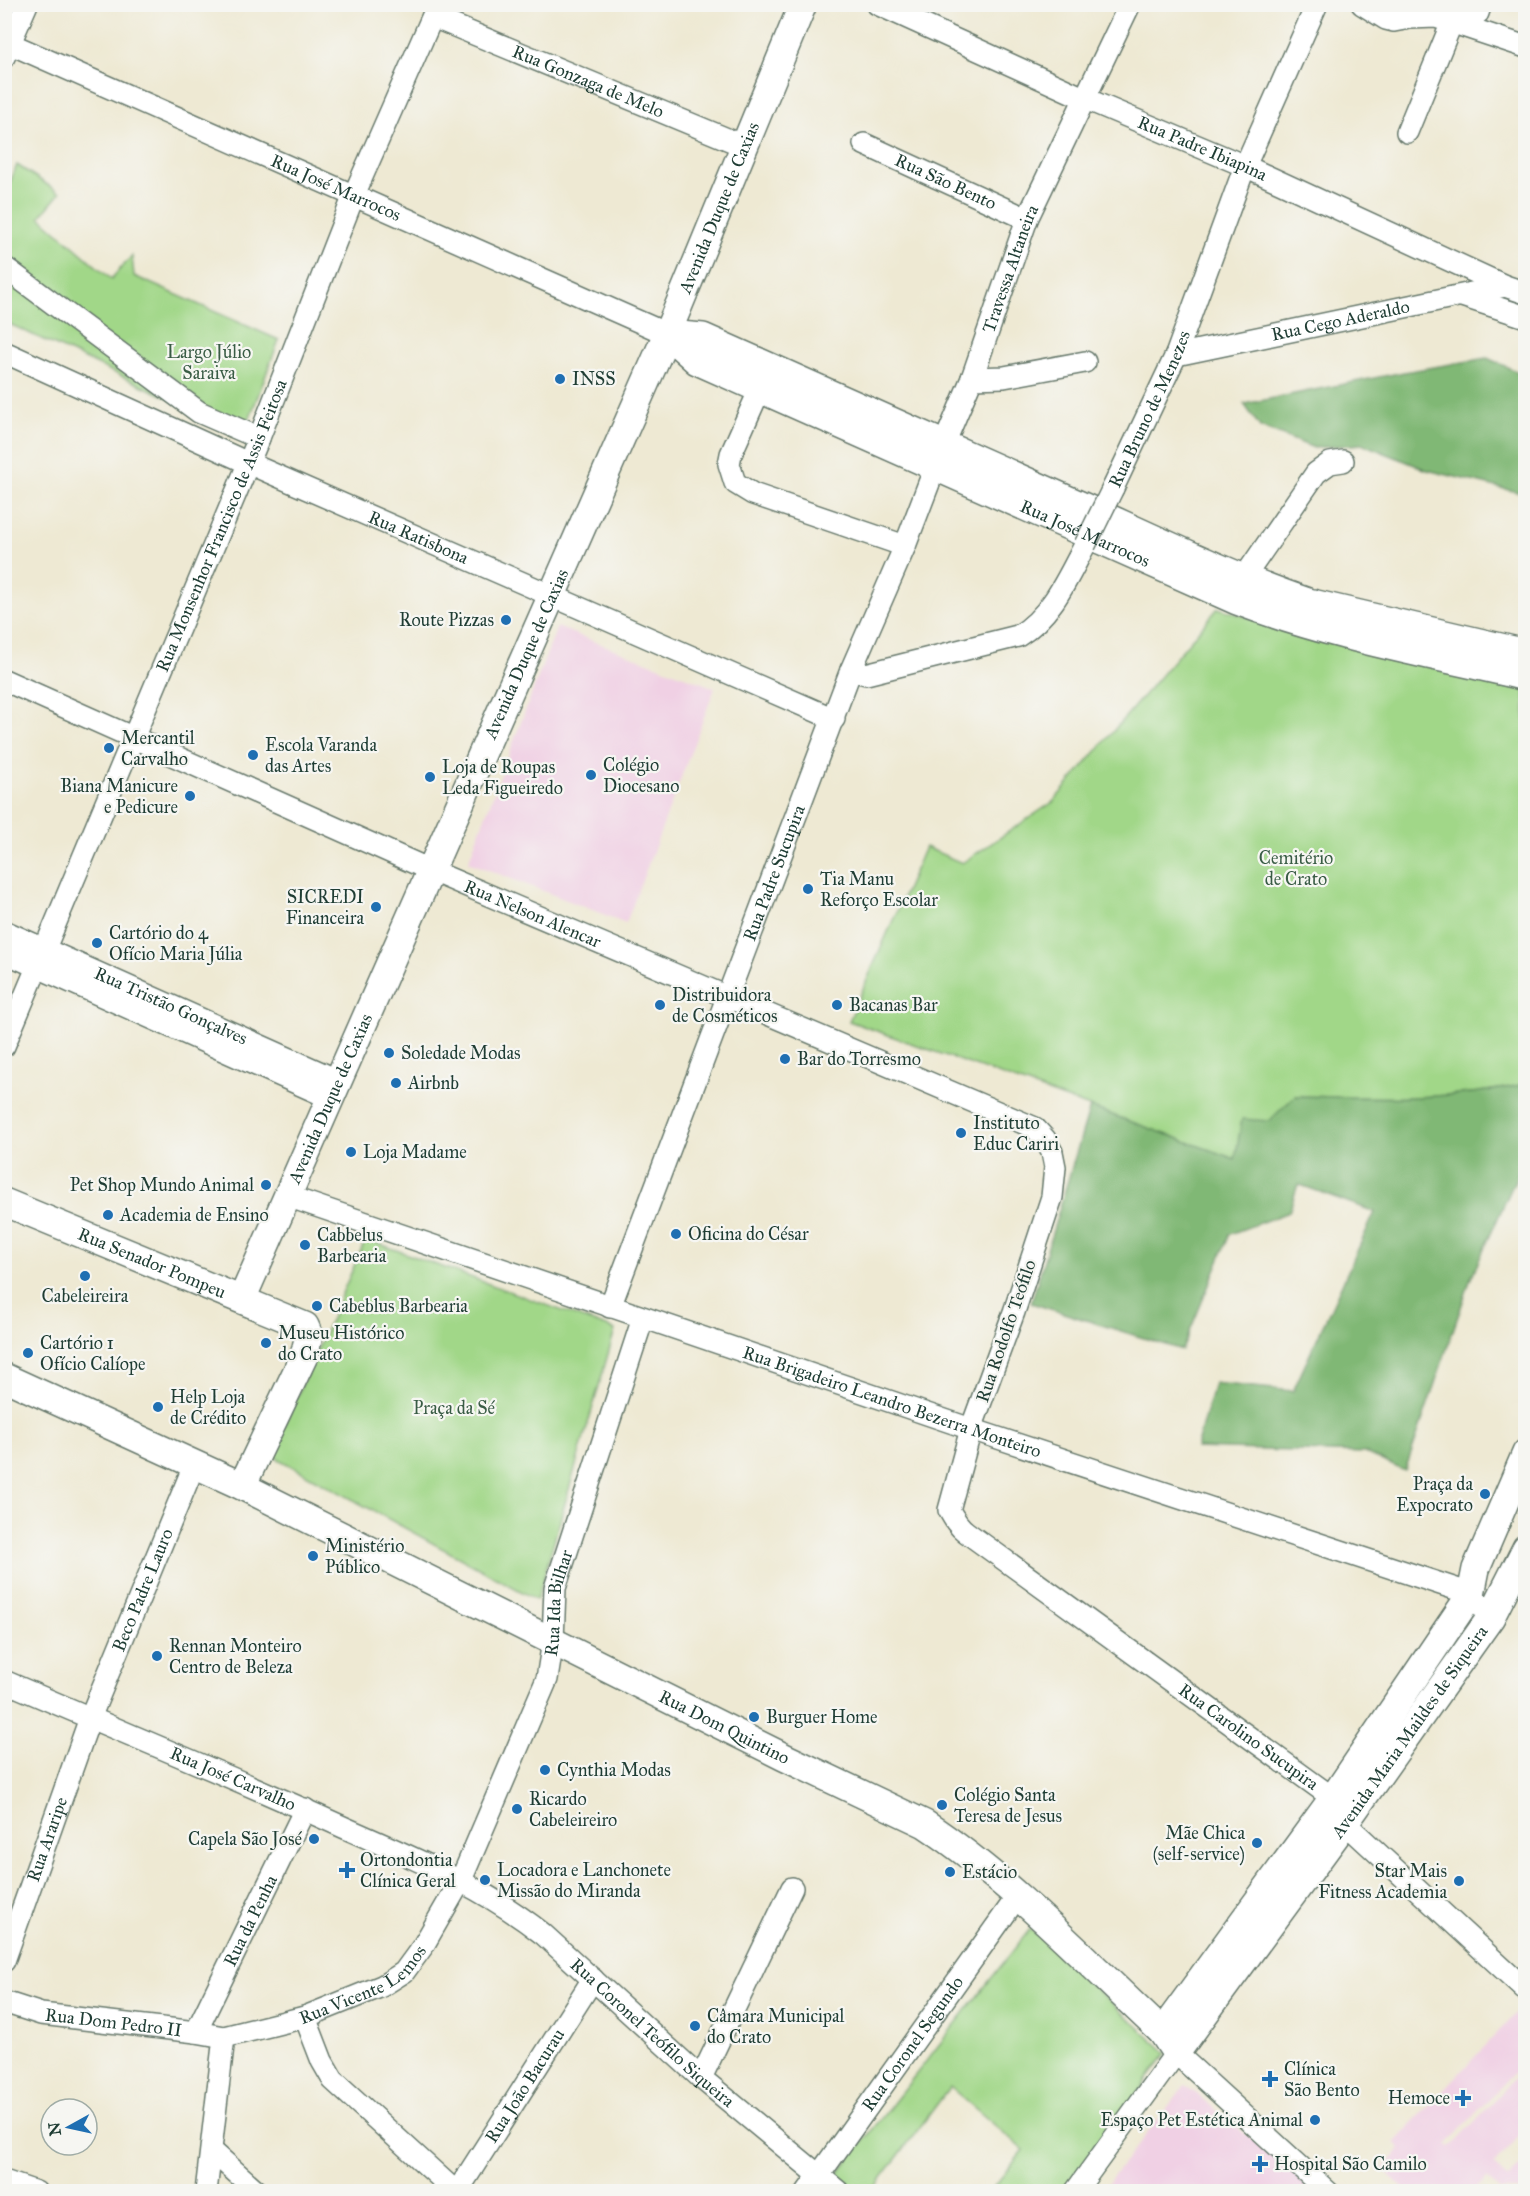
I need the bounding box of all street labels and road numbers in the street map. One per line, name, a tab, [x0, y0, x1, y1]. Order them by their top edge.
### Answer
street label: Rua Gonzaga de Melo	[509, 40, 667, 123]
street label: Rua Padre Ibiapina	[1134, 111, 1271, 186]
street label: Avenida Duque de Caxias	[674, 119, 764, 298]
street label: Rua José Marrocos	[268, 149, 404, 226]
street label: Rua São Bento	[891, 149, 1000, 214]
street label: Travessa Altaneira	[978, 201, 1043, 336]
street label: Rua Cego Aderaldo	[1269, 295, 1412, 346]
street label: Rua Bruno de Menezes	[1104, 328, 1195, 491]
street label: Rua Monsenhor Francisco de Assis Feitosa	[151, 376, 292, 675]
street label: Rua José Marrocos	[1017, 495, 1153, 572]
street label: Rua Ratisbona	[365, 506, 472, 569]
street label: Avenida Duque de Caxias	[479, 565, 573, 743]
street label: Rua Padre Sucupira	[738, 802, 810, 944]
street label: Rua Nelson Alencar	[461, 875, 605, 953]
street label: Rua Tristão Gonçalves	[91, 962, 251, 1050]
street label: Avenida Duque de Caxias	[283, 1010, 377, 1188]
street label: Rua Senador Pompeu	[75, 1223, 230, 1303]
street label: Rua Rodolfo Teófilo	[971, 1257, 1041, 1405]
street label: Rua Brigadeiro Leandro Bezerra Monteiro	[740, 1341, 1044, 1462]
street label: Beco Padre Lauro	[107, 1525, 178, 1655]
street label: Rua Ida Bilhar	[540, 1547, 578, 1658]
street label: Avenida Maria Maildes de Siqueira	[1326, 1621, 1493, 1843]
street label: Rua Carolino Sucupira	[1174, 1679, 1323, 1795]
street label: Rua Dom Quintino	[655, 1685, 793, 1769]
street label: Rua José Carvalho	[167, 1742, 299, 1815]
street label: Rua Araripe	[22, 1794, 72, 1885]
street label: Rua da Penha	[219, 1871, 282, 1970]
street label: Rua Vicente Lemos	[296, 1941, 431, 2029]
street label: Rua Coronel Teófilo Siqueira	[566, 1953, 739, 2112]
street label: Rua Coronel Segundo	[857, 1972, 968, 2116]
street label: Rua Dom Pedro II	[44, 2004, 184, 2041]
street label: Rua João Bacurau	[480, 2024, 570, 2147]

